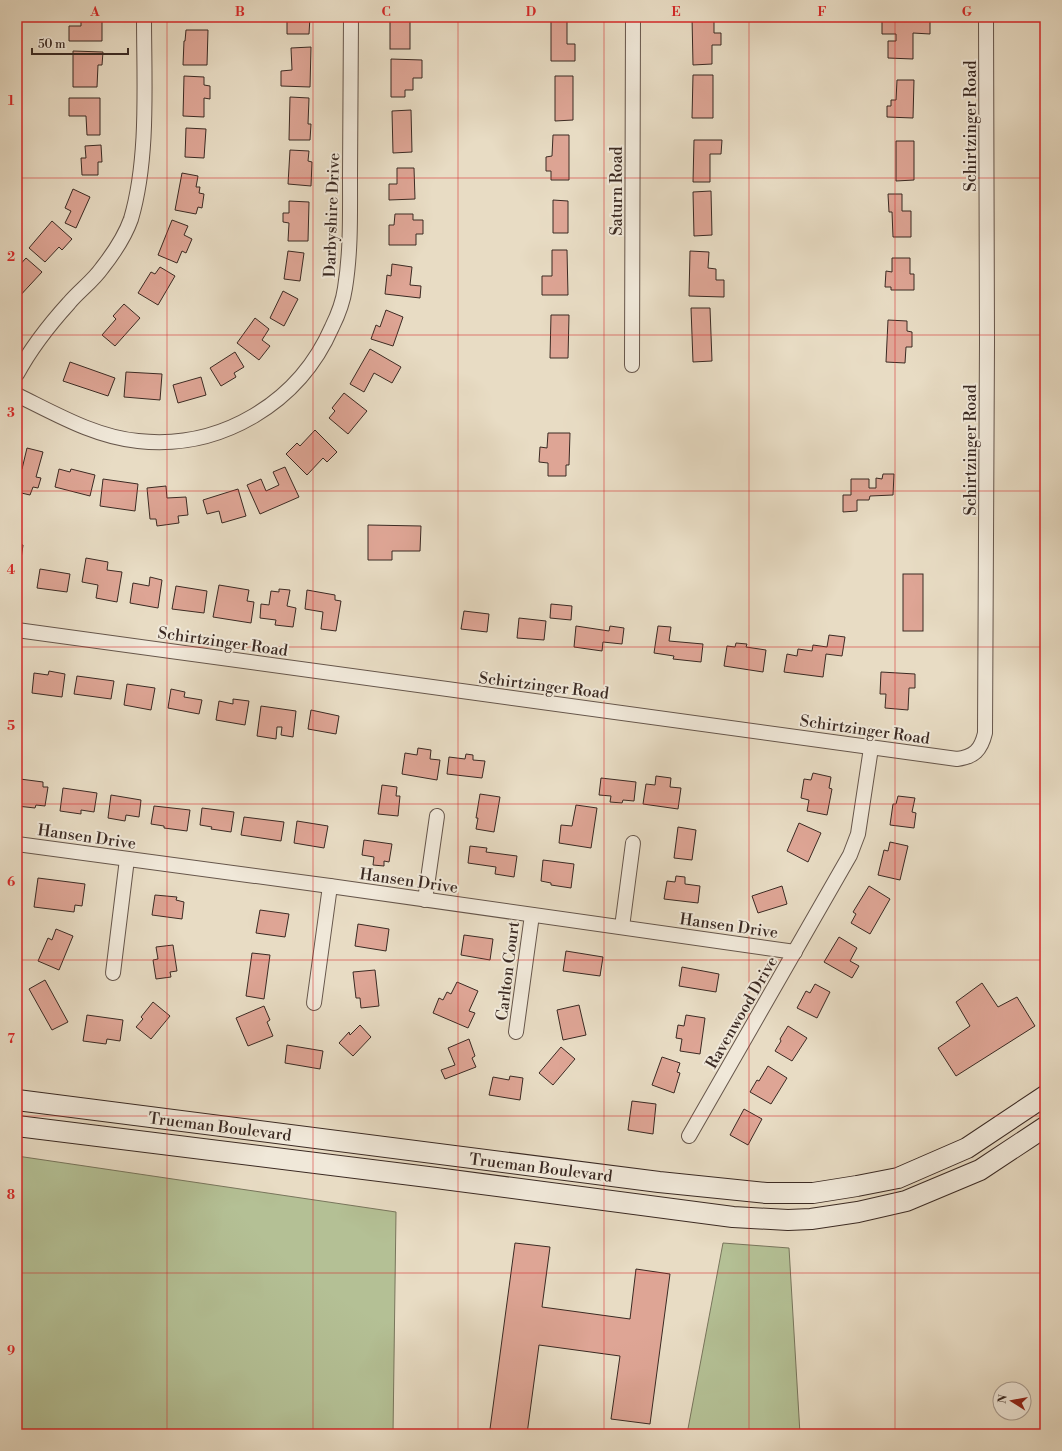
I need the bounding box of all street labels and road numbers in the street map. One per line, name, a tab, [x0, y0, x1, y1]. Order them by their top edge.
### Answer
street label: Schirtzinger Road	[961, 61, 981, 191]
street label: Saturn Road	[607, 146, 627, 236]
street label: Darbyshire Drive	[320, 152, 344, 278]
street label: Schirtzinger Road	[961, 385, 981, 515]
street label: Schirtzinger Road	[157, 623, 289, 661]
street label: Schirtzinger Road	[478, 668, 610, 704]
street label: Schirtzinger Road	[799, 711, 931, 749]
street label: Hansen Drive	[36, 820, 137, 854]
street label: Hansen Drive	[358, 864, 459, 898]
street label: Hansen Drive	[678, 909, 779, 943]
street label: Carlton Court	[492, 920, 524, 1022]
street label: Ravenwood Drive	[702, 953, 782, 1072]
street label: Trueman Boulevard	[147, 1108, 293, 1146]
street label: Trueman Boulevard	[468, 1149, 614, 1187]

